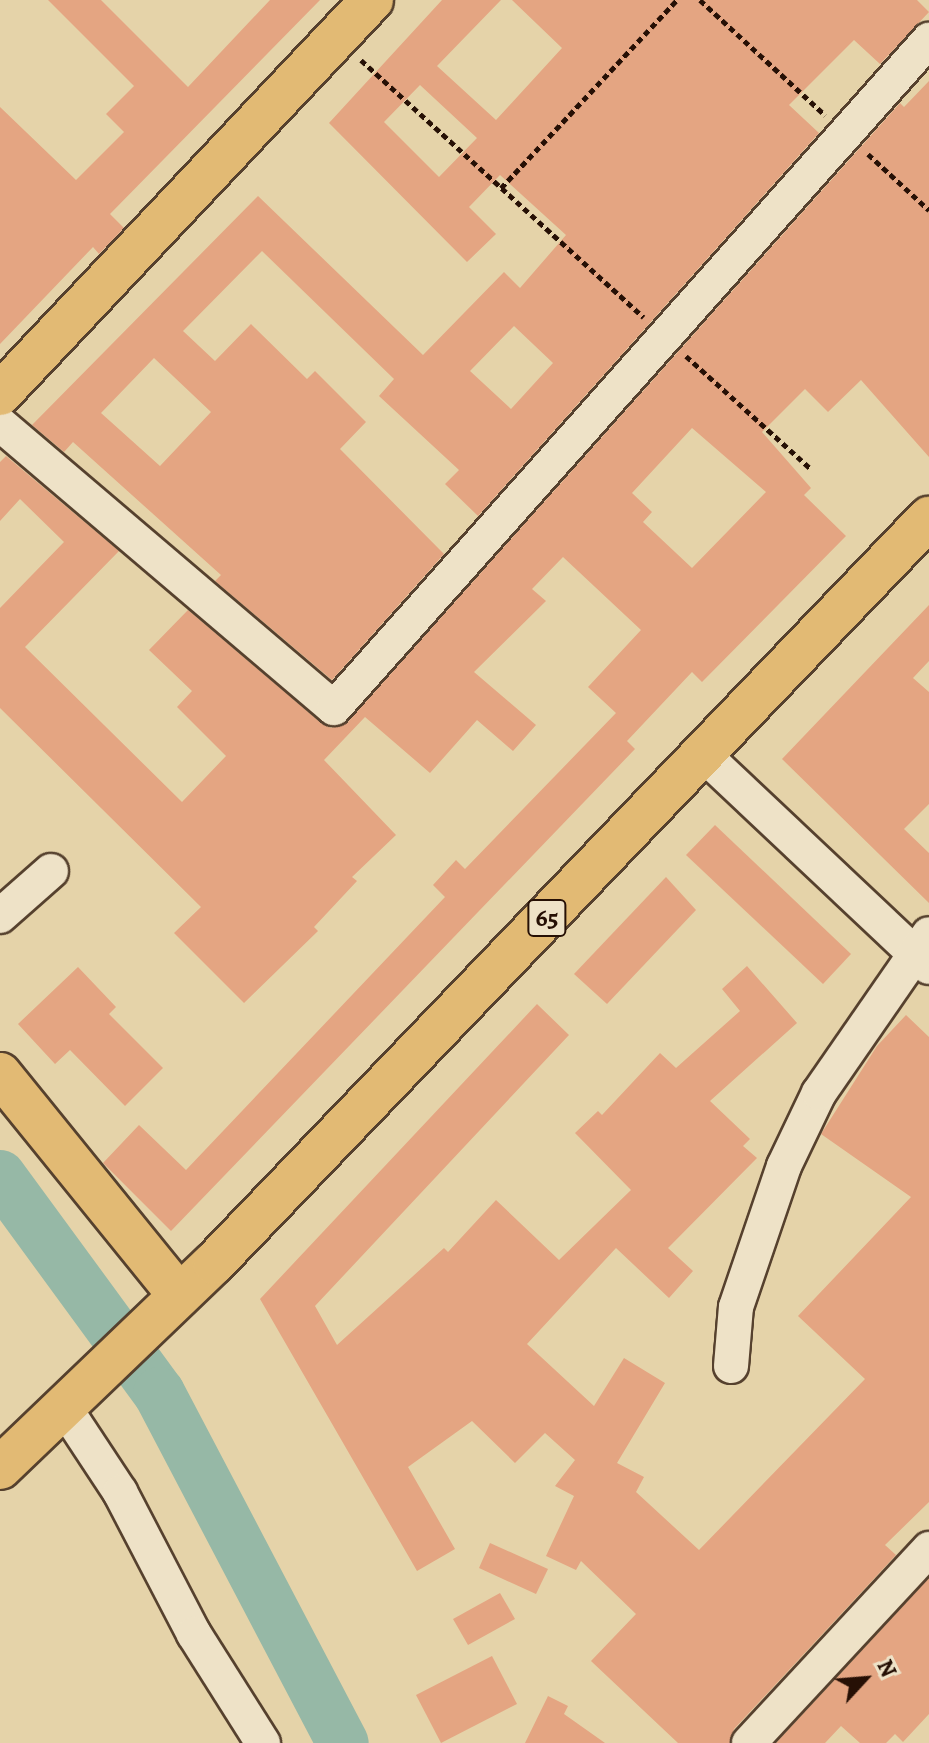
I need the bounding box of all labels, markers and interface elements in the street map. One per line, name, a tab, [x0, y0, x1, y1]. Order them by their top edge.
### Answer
road number: 65	[527, 896, 567, 940]
north arrow	[825, 1639, 905, 1719]
text: N	[870, 1655, 904, 1682]

